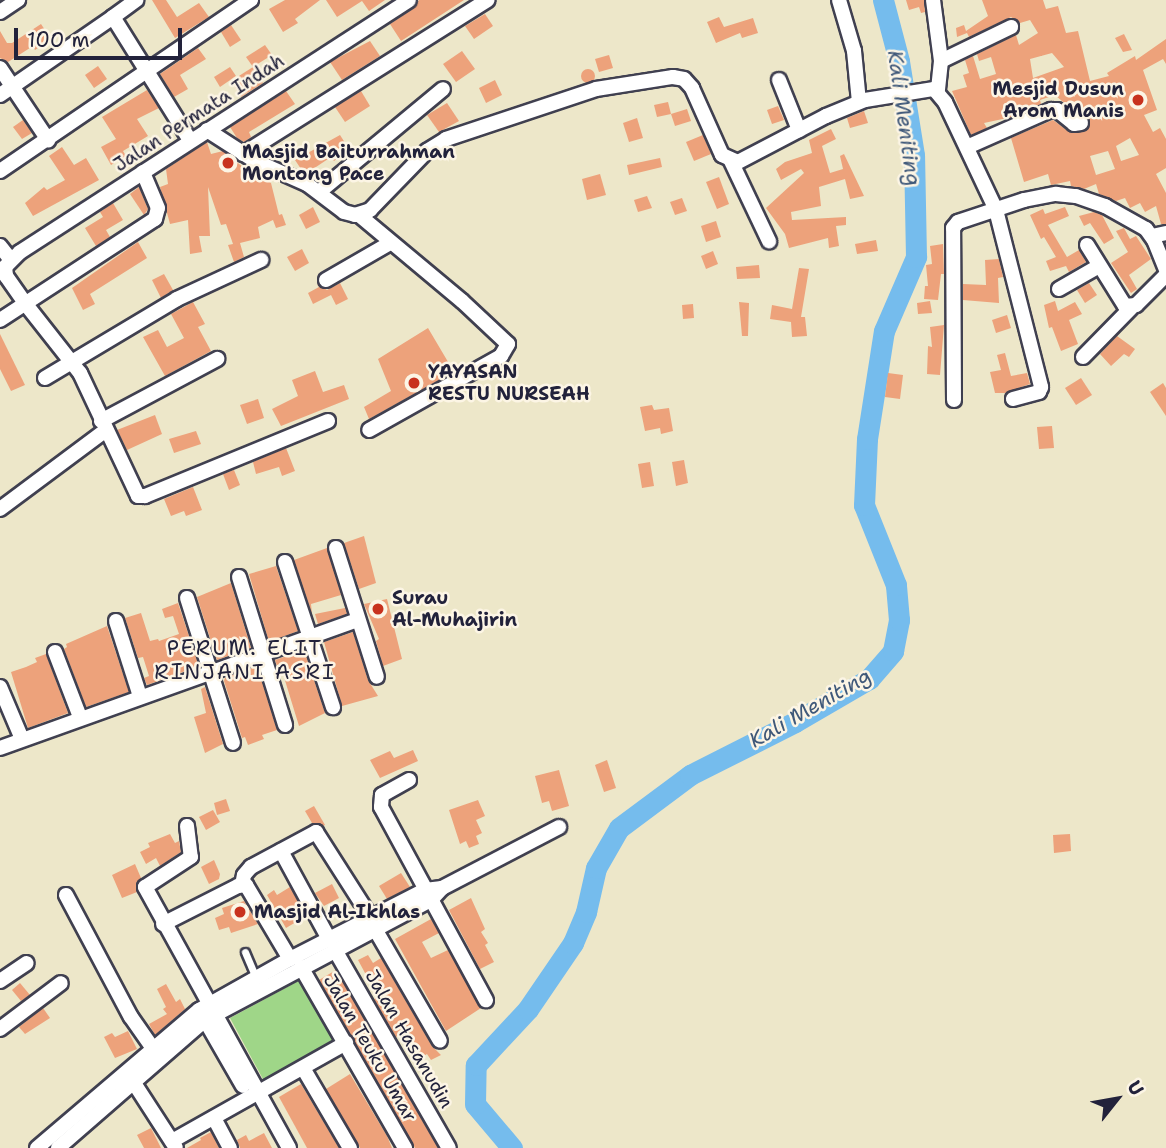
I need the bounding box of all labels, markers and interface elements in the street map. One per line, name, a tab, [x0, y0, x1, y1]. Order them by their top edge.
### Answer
scale bar	[18, 14, 186, 58]
text: 100 m	[27, 26, 90, 54]
street label: Jalan Permata Indah	[109, 49, 289, 177]
water label: Kali Meniting	[882, 49, 926, 187]
place label: Mesjid Dusun Arom Manis	[993, 78, 1124, 122]
marker: Mesjid Dusun Arom Manis	[1130, 92, 1146, 108]
place label: Masjid Baiturrahman Montong Pace	[242, 141, 455, 185]
marker: Masjid Baiturrahman Montong Pace	[220, 155, 236, 171]
place label: YAYASAN RESTU NURSEAH	[428, 361, 590, 405]
marker: YAYASAN RESTU NURSEAH	[406, 375, 422, 391]
place label: Surau Al-Muhajirin	[392, 587, 517, 631]
marker: Surau Al-Muhajirin	[370, 601, 386, 617]
district label: PERUM. ELIT RINJANI ASRI	[156, 635, 334, 685]
water label: Kali Meniting	[745, 663, 875, 753]
place label: Masjid Al-Ikhlas	[254, 901, 420, 923]
marker: Masjid Al-Ikhlas	[232, 904, 248, 920]
street label: Jalan Hasanudin	[360, 966, 458, 1112]
street label: Jalan Teuku Umar	[318, 970, 422, 1126]
north arrow	[1082, 1064, 1152, 1134]
text: U	[1121, 1076, 1149, 1100]

